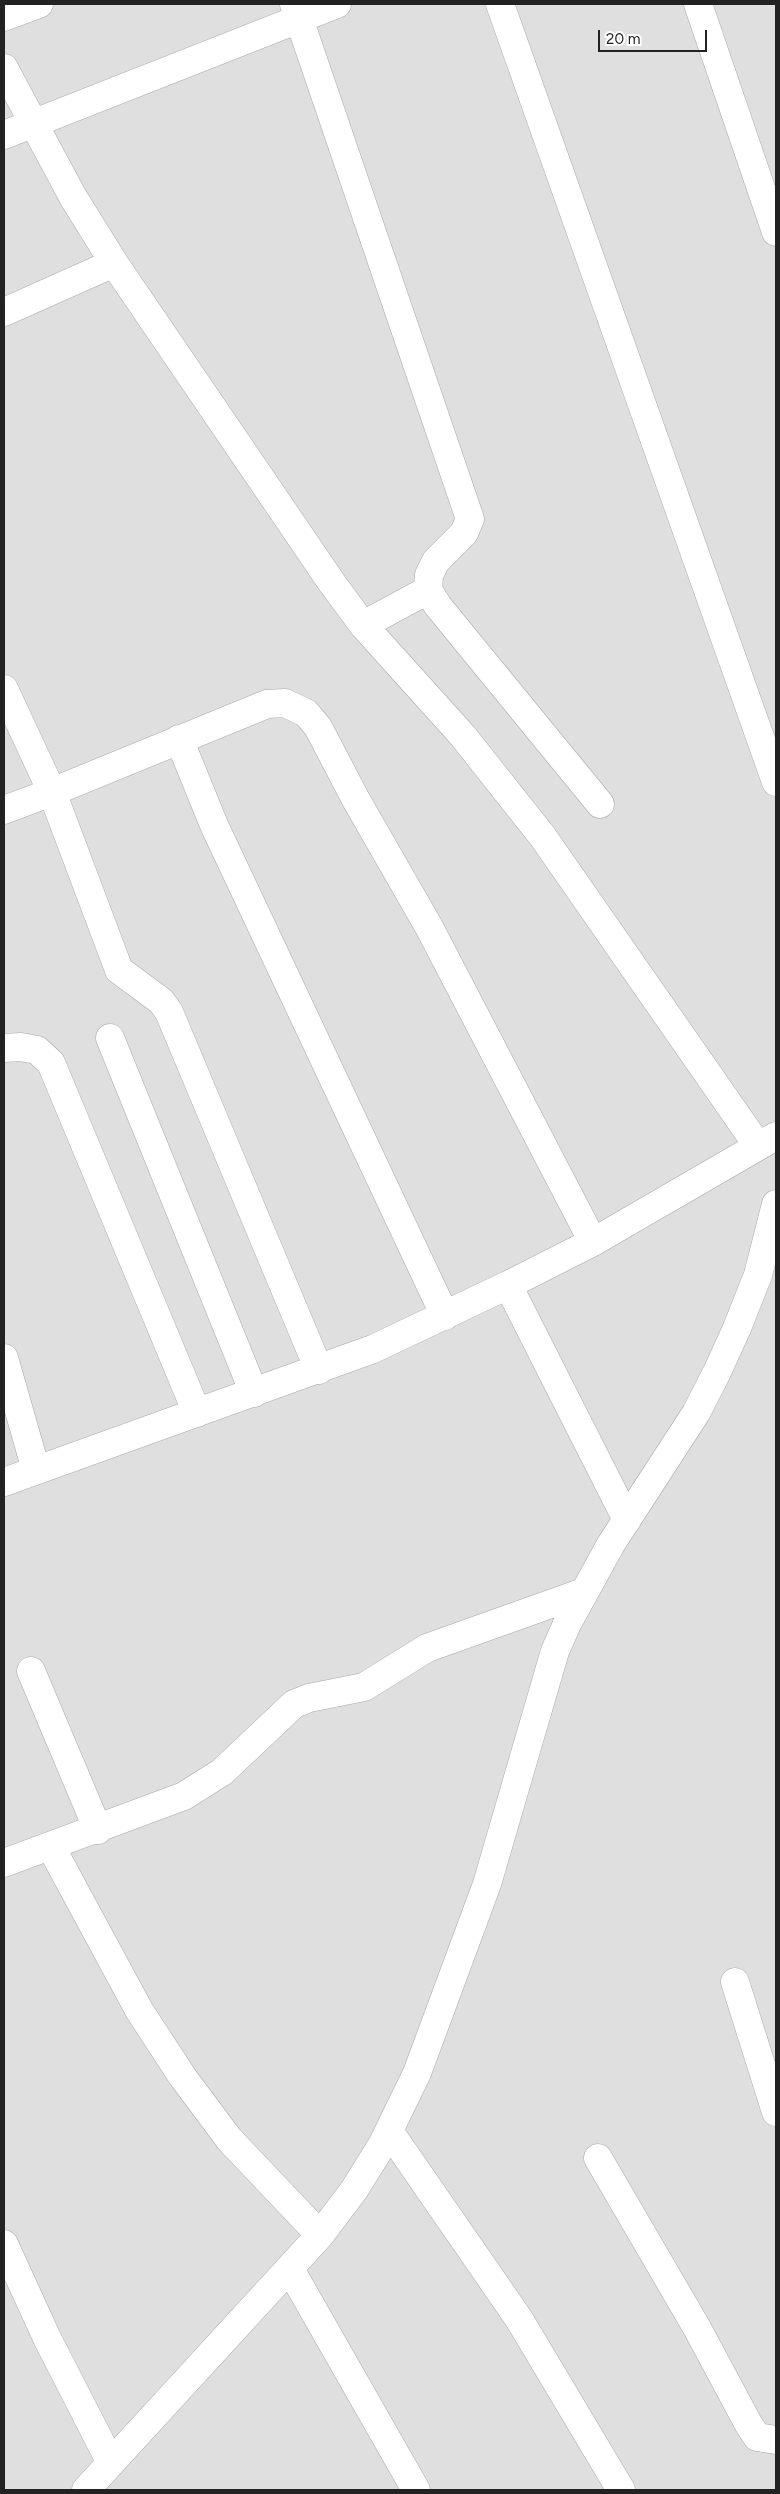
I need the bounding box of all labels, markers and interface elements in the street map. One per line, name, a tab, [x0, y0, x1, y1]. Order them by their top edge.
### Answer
scale bar	[600, 20, 709, 52]
text: 20 m	[606, 30, 640, 48]

